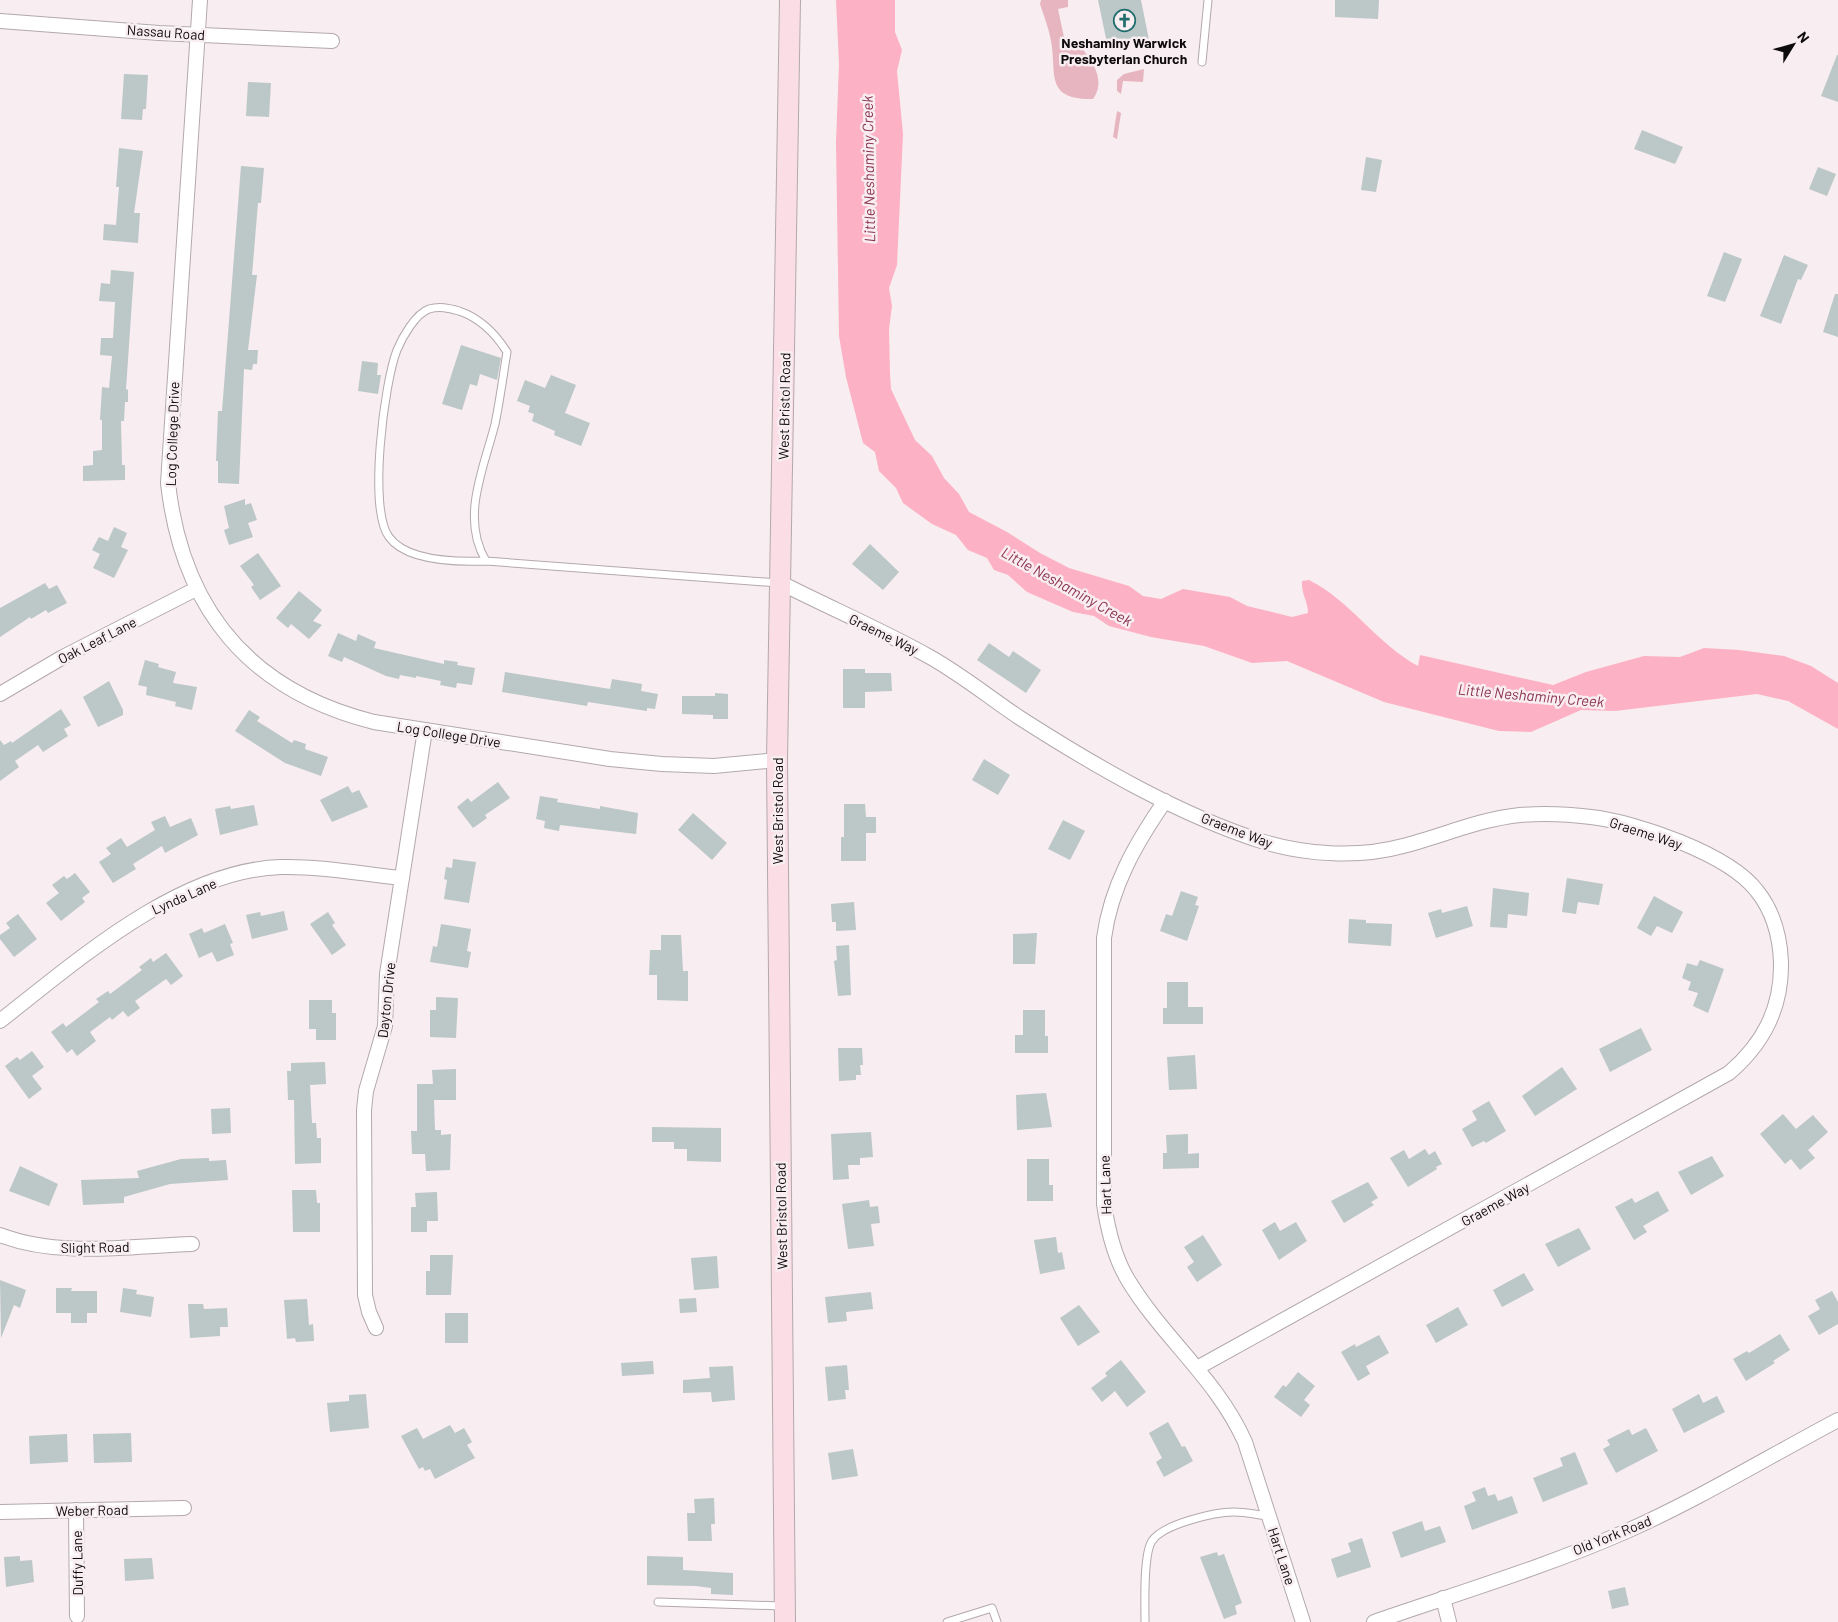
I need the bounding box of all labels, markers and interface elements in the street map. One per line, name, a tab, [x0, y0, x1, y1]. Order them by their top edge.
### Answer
church icon: Neshaminy Warwick Presbyterian Church	[1112, 8, 1136, 32]
north arrow	[1768, 20, 1818, 70]
street label: Nassau Road	[126, 21, 206, 43]
text: N	[1794, 28, 1813, 46]
place label: Neshaminy Warwick Presbyterian Church	[1061, 34, 1187, 67]
water label: Little Neshaminy Creek	[858, 95, 878, 243]
street label: West Bristol Road	[775, 352, 793, 460]
street label: Log College Drive	[162, 381, 182, 487]
water label: Little Neshaminy Creek	[998, 543, 1136, 630]
street label: Graeme Way	[846, 610, 922, 658]
street label: Oak Leaf Lane	[55, 613, 139, 667]
water label: Little Neshaminy Creek	[1457, 680, 1606, 710]
street label: Log College Drive	[396, 717, 502, 751]
street label: West Bristol Road	[769, 757, 786, 865]
street label: Graeme Way	[1199, 809, 1276, 852]
street label: Graeme Way	[1608, 813, 1685, 853]
street label: Lynda Lane	[149, 874, 219, 918]
street label: Dayton Drive	[374, 961, 398, 1039]
street label: Hart Lane	[1095, 1155, 1115, 1215]
street label: West Bristol Road	[772, 1162, 790, 1270]
street label: Graeme Way	[1458, 1178, 1532, 1230]
street label: Slight Road	[60, 1238, 130, 1256]
street label: Weber Road	[55, 1501, 129, 1519]
street label: Old York Road	[1570, 1512, 1654, 1558]
street label: Hart Lane	[1265, 1525, 1299, 1587]
street label: Duffy Lane	[68, 1530, 86, 1596]

